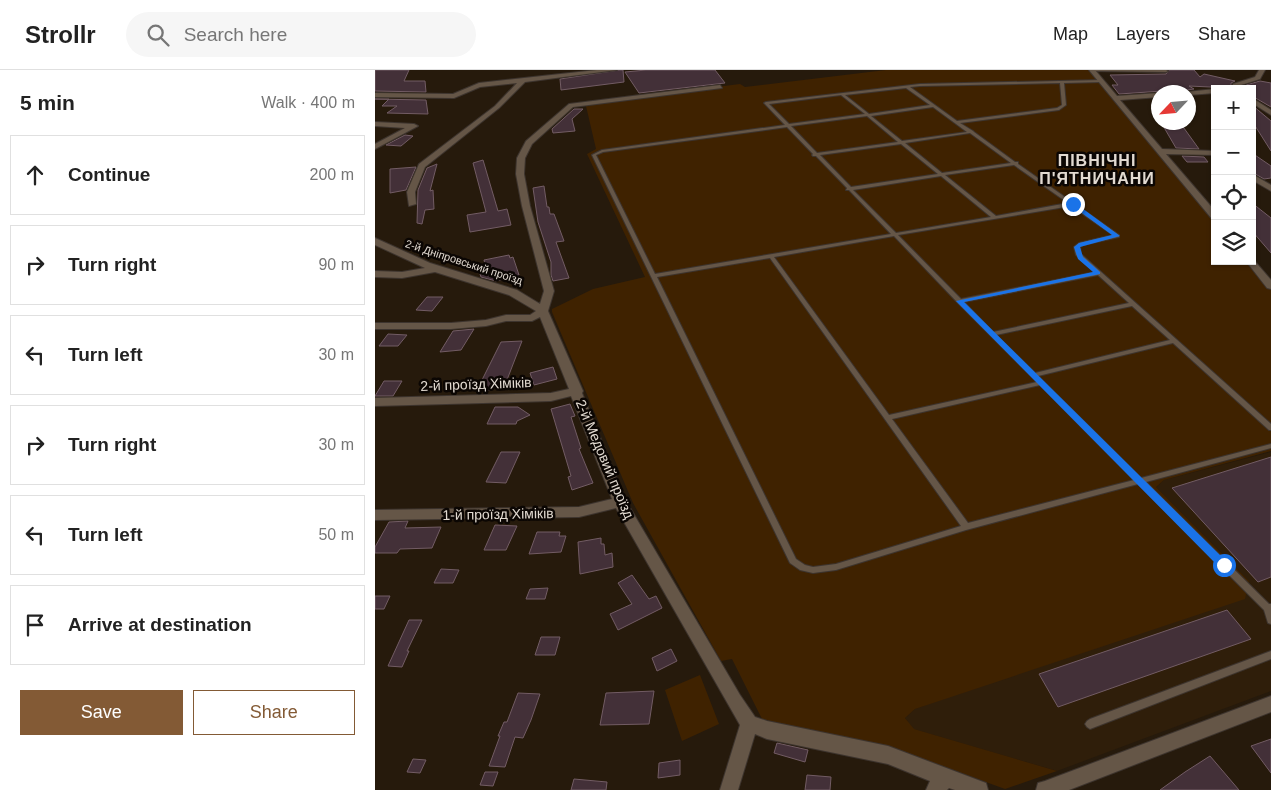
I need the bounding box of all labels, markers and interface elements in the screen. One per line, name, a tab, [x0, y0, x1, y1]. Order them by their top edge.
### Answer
search box	[126, 12, 476, 57]
text: Strollr	[25, 21, 96, 48]
icon: search	[144, 21, 172, 49]
text: Search here	[184, 24, 287, 45]
text: Map	[1053, 24, 1088, 44]
text: Layers	[1116, 24, 1170, 44]
text: Share	[1198, 24, 1246, 44]
north arrow	[1151, 85, 1196, 130]
map controls	[1211, 85, 1256, 265]
button: +	[1211, 85, 1256, 130]
text: 5 min	[20, 91, 75, 114]
text: Walk · 400 m	[261, 94, 355, 111]
button: −	[1211, 130, 1256, 175]
district label: ПІВНІЧНІ П'ЯТНИЧАНИ	[1039, 152, 1155, 187]
icon: ahead	[21, 161, 49, 189]
text: Continue	[68, 164, 150, 185]
text: 200 m	[310, 166, 354, 183]
button: locate	[1211, 175, 1256, 220]
route end	[1062, 193, 1085, 216]
button: layers	[1211, 220, 1256, 265]
street label: 2-й Дніпровський проїзд	[404, 237, 525, 287]
icon: right	[21, 251, 49, 279]
text: Turn right	[68, 254, 156, 275]
text: 90 m	[318, 256, 354, 273]
icon: left	[21, 341, 49, 369]
text: Turn left	[68, 344, 143, 365]
text: 30 m	[318, 346, 354, 363]
street label: 2-й проїзд Хіміків	[420, 374, 532, 394]
street label: 2-й Медовий проїзд	[573, 397, 637, 521]
icon: right	[21, 431, 49, 459]
text: Turn right	[68, 434, 156, 455]
text: 30 m	[318, 436, 354, 453]
street label: 1-й проїзд Хіміків	[442, 505, 554, 523]
icon: left	[21, 521, 49, 549]
text: Turn left	[68, 524, 143, 545]
text: 50 m	[318, 526, 354, 543]
route start	[1213, 554, 1236, 577]
icon: arrive	[21, 611, 49, 639]
text: Arrive at destination	[68, 614, 252, 635]
button: Save	[20, 690, 183, 735]
button: Share	[193, 690, 355, 735]

